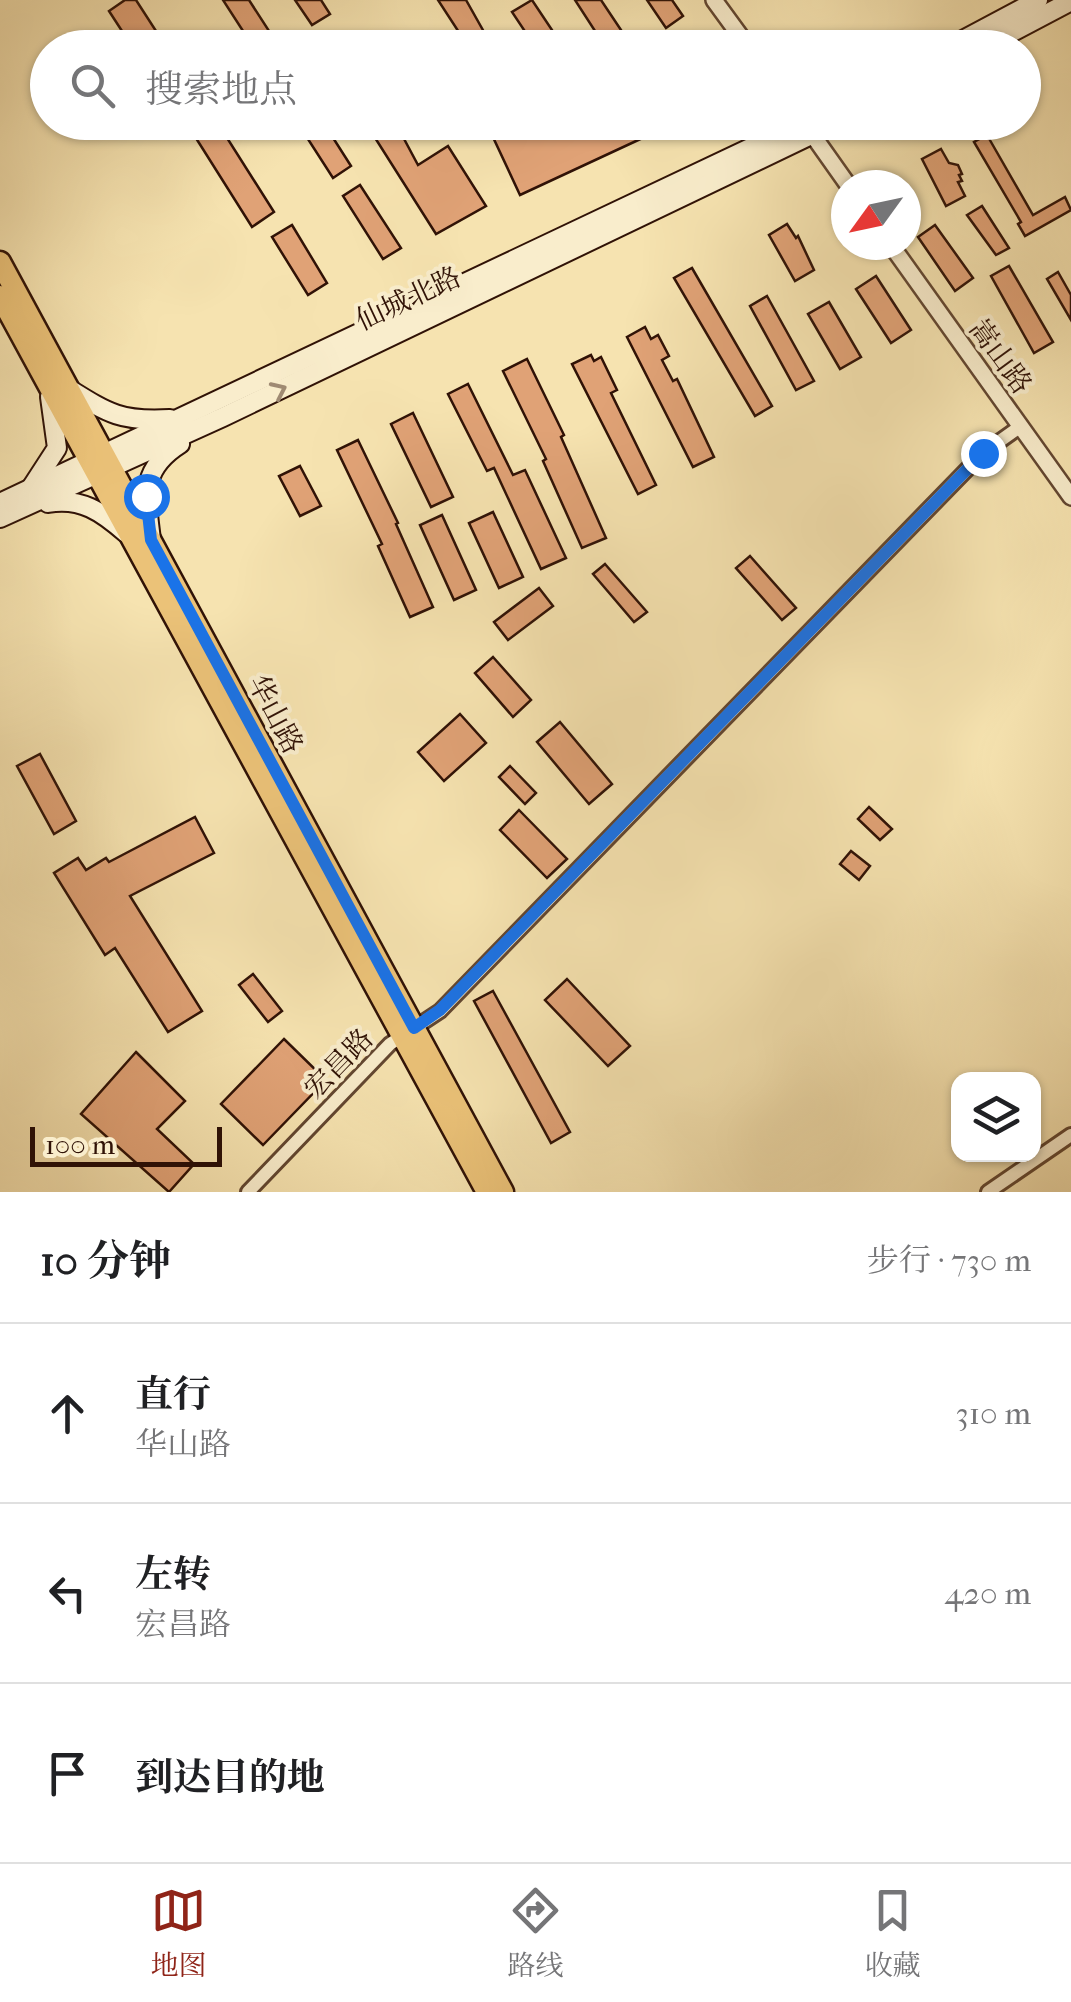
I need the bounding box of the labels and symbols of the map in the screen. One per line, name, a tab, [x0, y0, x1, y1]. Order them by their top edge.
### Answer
north arrow	[831, 170, 921, 260]
street label: 仙城北路	[350, 260, 466, 337]
street label: 嵩山路	[963, 313, 1039, 400]
one-way arrow	[269, 382, 287, 402]
route end	[961, 431, 1007, 477]
route start	[124, 474, 170, 520]
street label: 华山路	[241, 669, 310, 759]
street label: 宏昌路	[297, 1022, 379, 1105]
scale bar	[30, 1122, 222, 1166]

